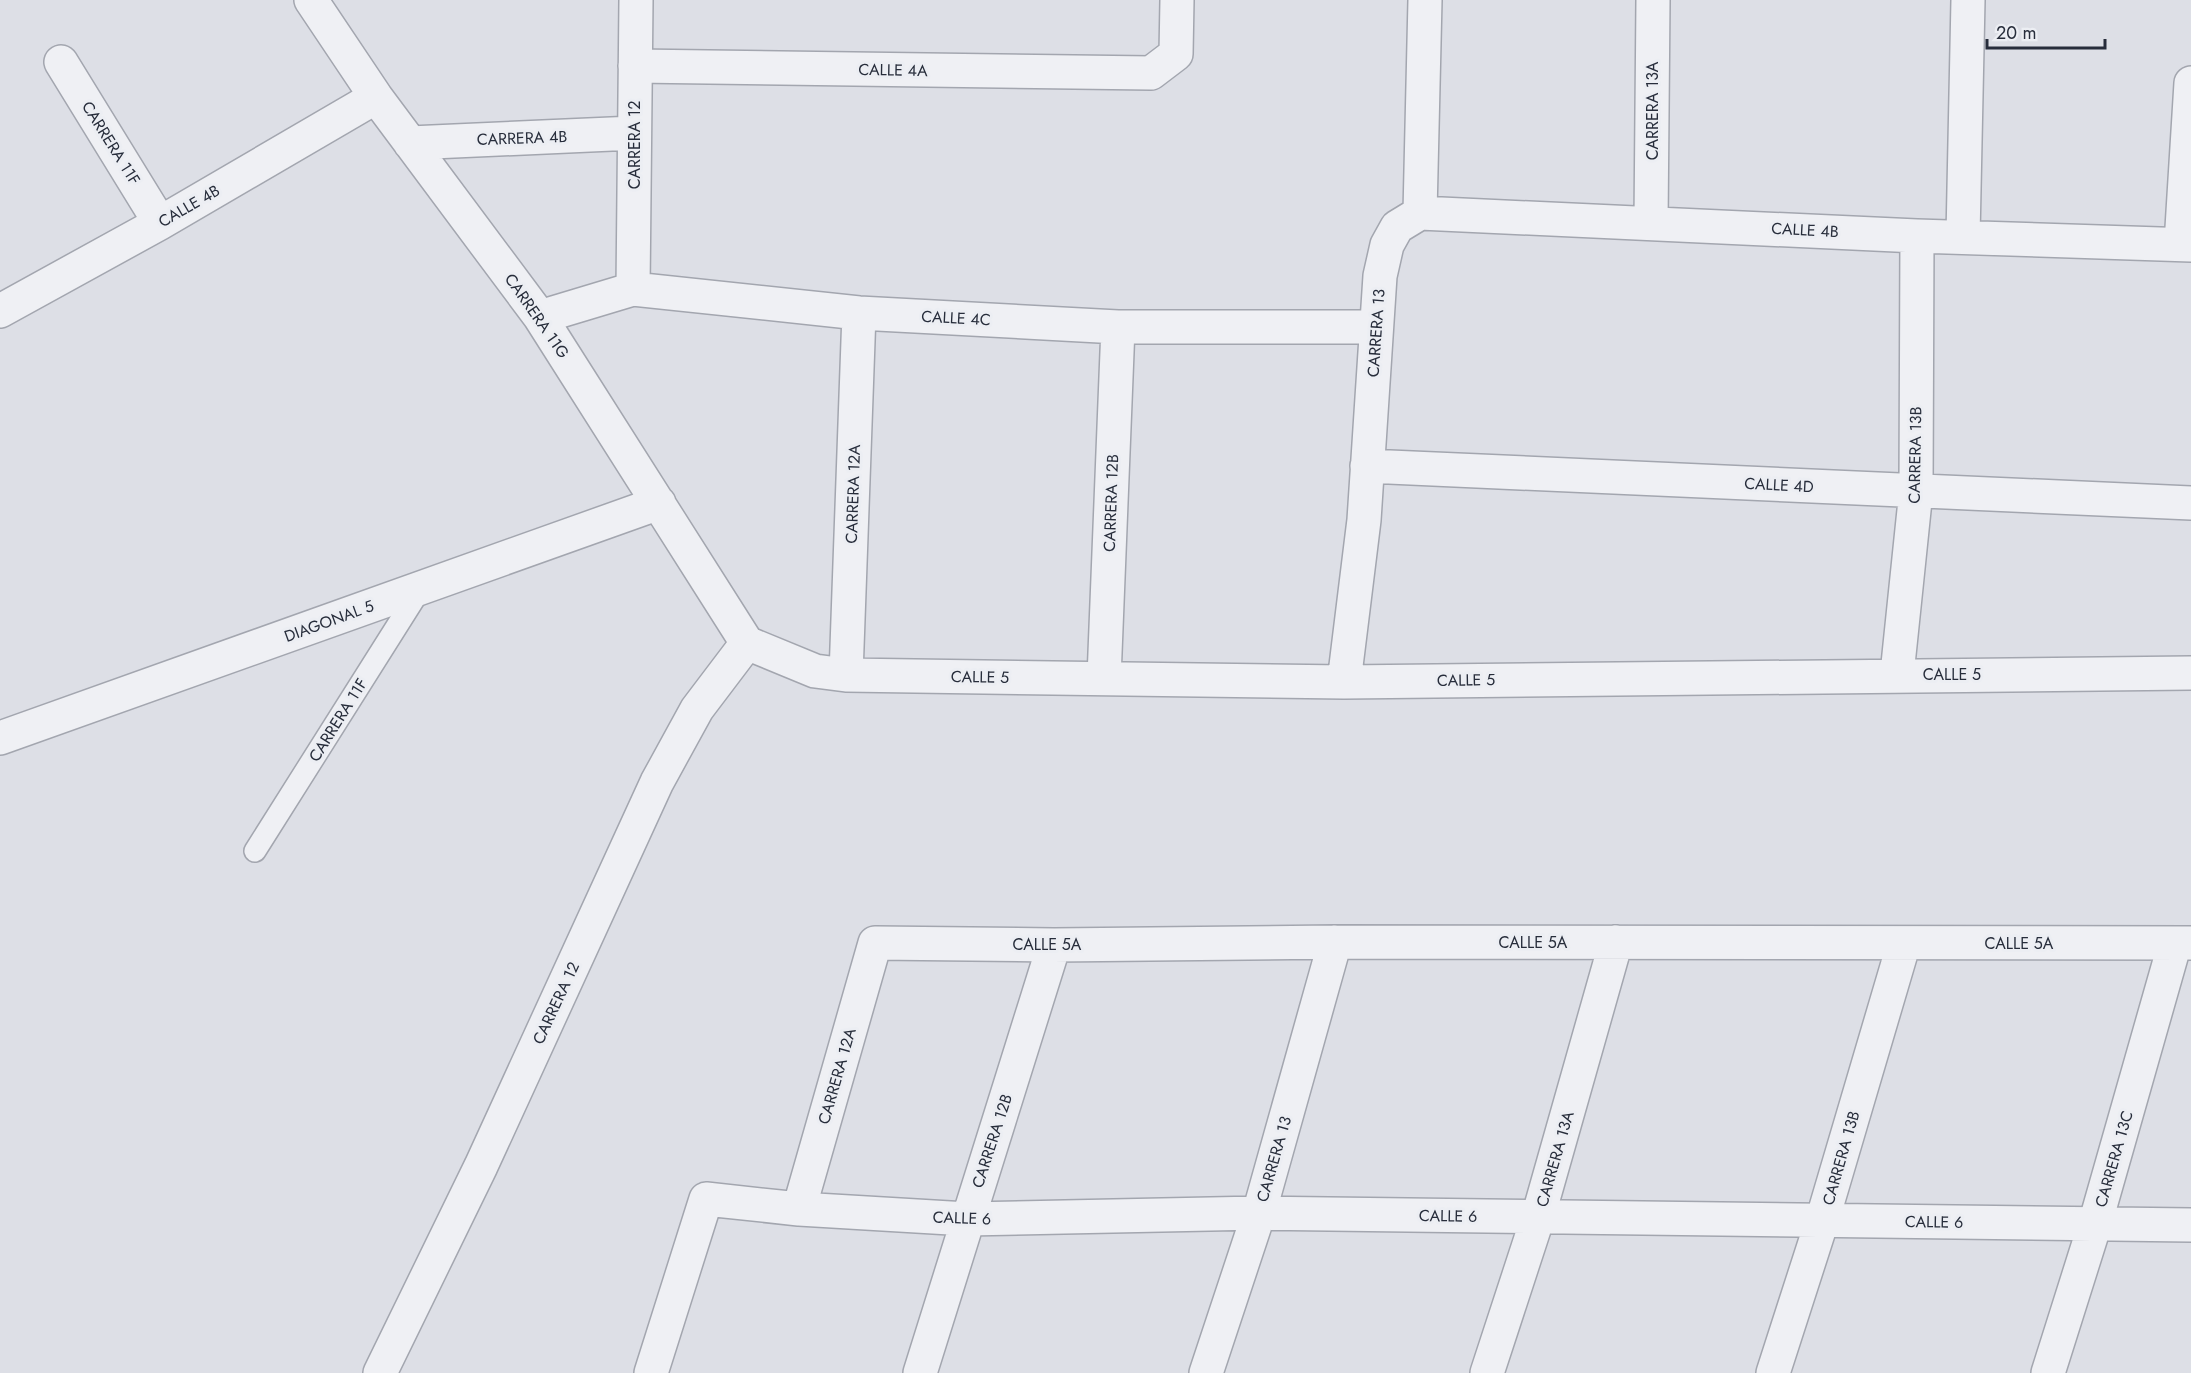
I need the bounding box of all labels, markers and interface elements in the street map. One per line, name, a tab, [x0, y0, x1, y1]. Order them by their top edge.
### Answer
scale bar	[1987, 12, 2106, 50]
text: 20 m	[1996, 20, 2036, 46]
street label: CALLE 4A	[858, 58, 928, 82]
street label: CARRERA 13A	[1641, 61, 1664, 160]
street label: CARRERA 11F	[76, 97, 146, 189]
street label: CARRERA 12	[623, 101, 646, 189]
street label: CARRERA 4B	[476, 125, 568, 151]
street label: CALLE 4B	[154, 179, 224, 233]
street label: CALLE 4B	[1771, 217, 1839, 243]
street label: CARRERA 11G	[499, 269, 575, 363]
street label: CARRERA 13	[1361, 288, 1391, 378]
street label: CALLE 4C	[921, 305, 991, 331]
street label: CARRERA 13B	[1903, 406, 1927, 504]
street label: CARRERA 12A	[840, 444, 866, 544]
street label: CARRERA 12B	[1098, 454, 1124, 552]
street label: CALLE 4D	[1744, 472, 1814, 498]
street label: DIAGONAL 5	[281, 594, 377, 648]
street label: CALLE 5	[1923, 663, 1981, 686]
street label: CALLE 5	[951, 665, 1009, 689]
street label: CALLE 5	[1437, 668, 1495, 692]
street label: CARRERA 11F	[303, 674, 373, 766]
street label: CALLE 5A	[1499, 931, 1568, 954]
street label: CALLE 5A	[1985, 932, 2054, 955]
street label: CALLE 5A	[1013, 933, 1082, 956]
street label: CARRERA 12	[527, 958, 585, 1048]
street label: CARRERA 12A	[812, 1025, 862, 1127]
street label: CARRERA 12B	[966, 1091, 1018, 1191]
street label: CARRERA 13A	[1530, 1108, 1580, 1210]
street label: CARRERA 13B	[1817, 1108, 1865, 1208]
street label: CARRERA 13C	[2089, 1108, 2139, 1210]
street label: CARRERA 13	[1251, 1113, 1297, 1205]
street label: CALLE 6	[1419, 1204, 1477, 1228]
street label: CALLE 6	[932, 1205, 992, 1231]
street label: CALLE 6	[1905, 1210, 1963, 1234]

